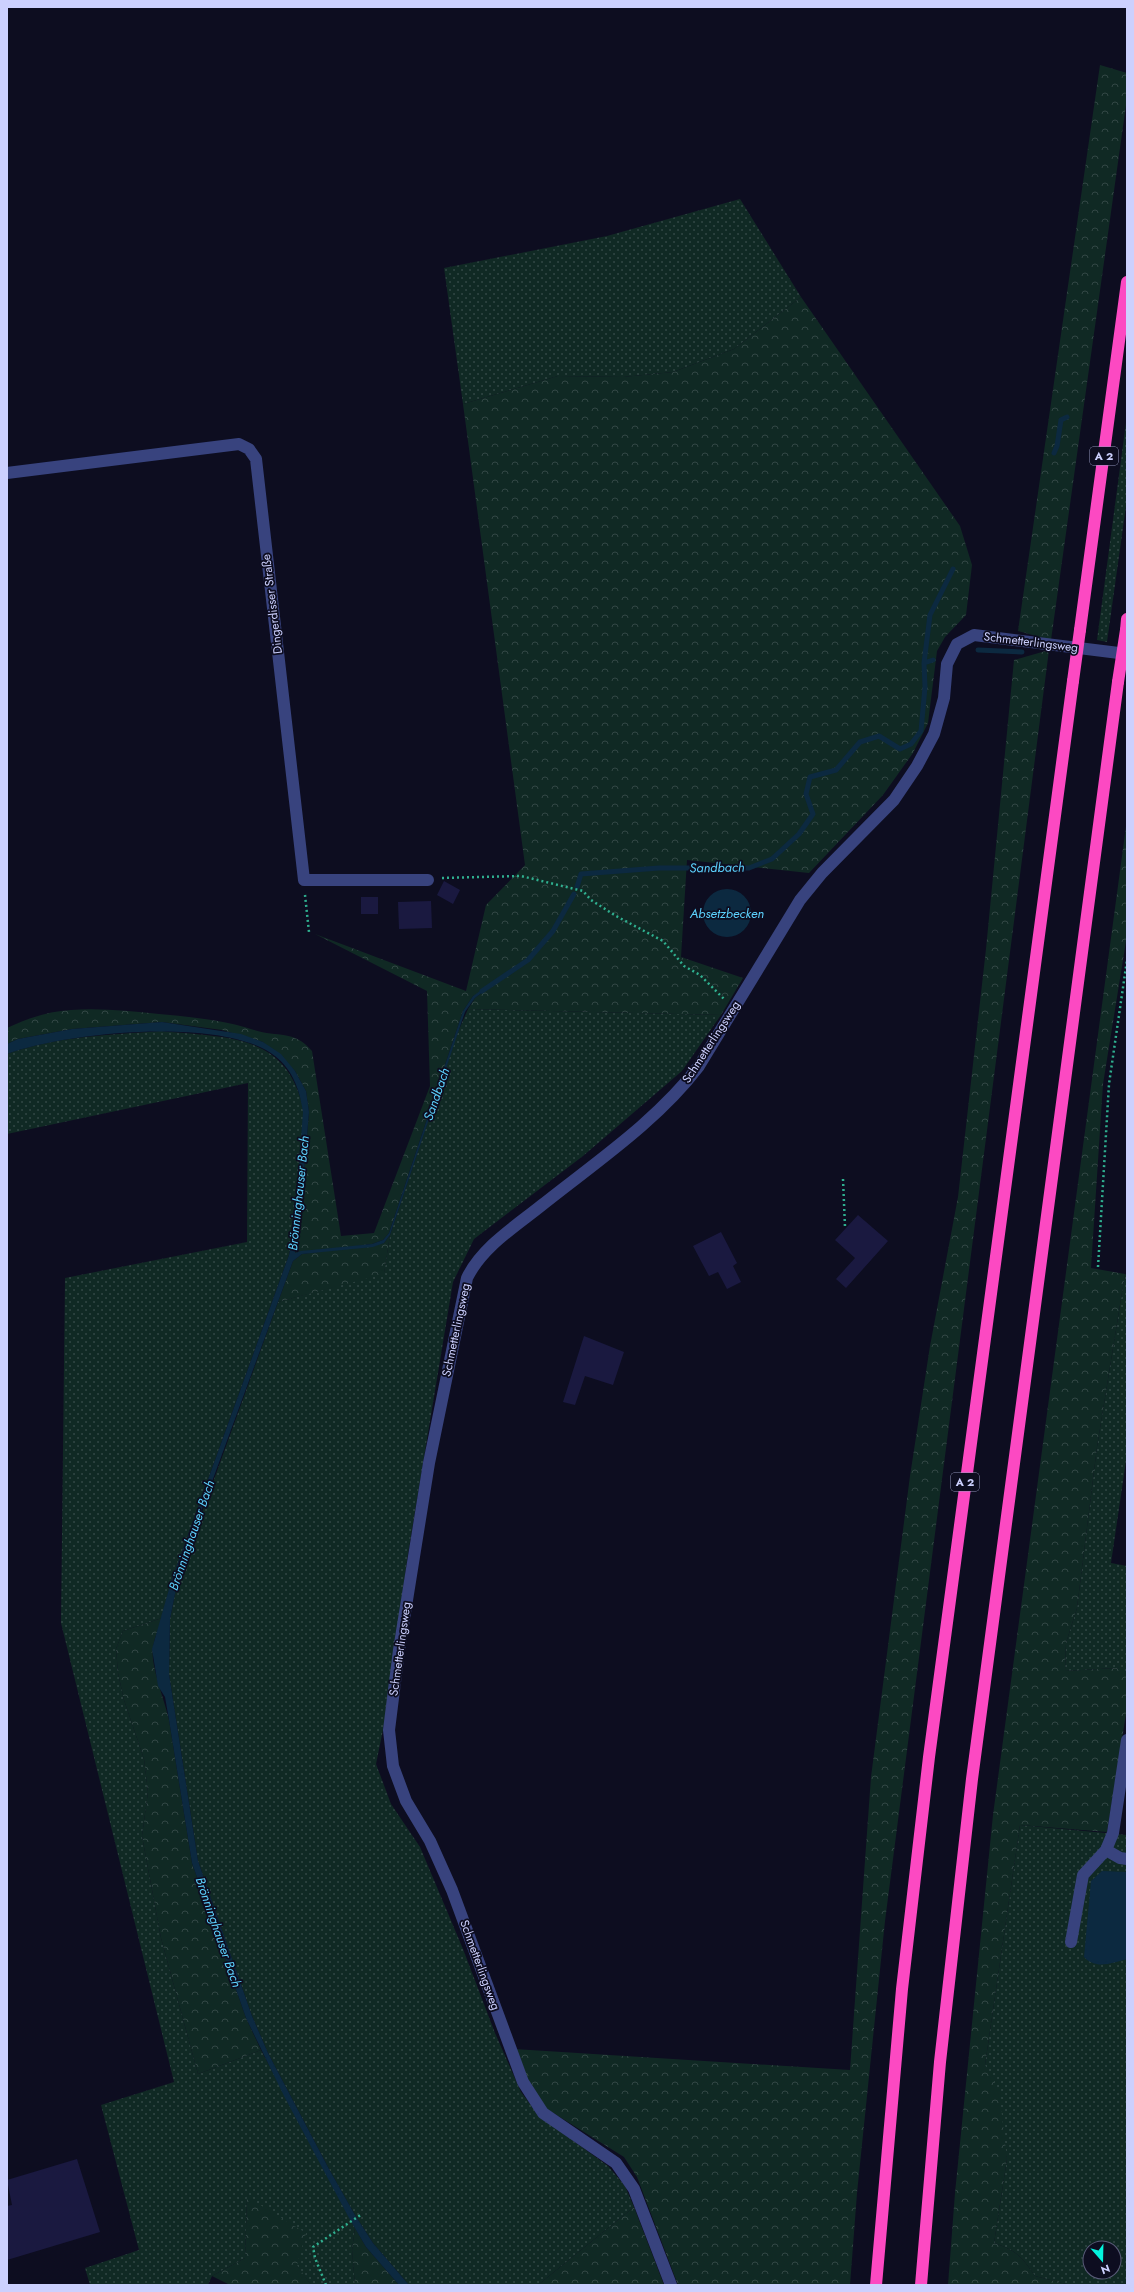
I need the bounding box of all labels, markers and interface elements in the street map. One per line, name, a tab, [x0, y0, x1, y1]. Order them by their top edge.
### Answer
road number: A 2	[1090, 447, 1118, 465]
street label: Dingerdisser Straße	[257, 553, 287, 655]
street label: Schmetterlingsweg	[983, 627, 1079, 657]
water label: Sandbach	[689, 858, 745, 877]
water label: Absetzbecken	[689, 904, 764, 923]
street label: Schmetterlingsweg	[678, 997, 744, 1087]
water label: Sandbach	[419, 1065, 455, 1123]
water label: Brönninghauser Bach	[283, 1134, 314, 1251]
street label: Schmetterlingsweg	[437, 1282, 475, 1378]
road number: A 2	[951, 1473, 979, 1491]
water label: Brönninghauser Bach	[164, 1477, 219, 1593]
street label: Schmetterlingsweg	[384, 1601, 416, 1697]
water label: Brönninghauser Bach	[191, 1874, 246, 1990]
street label: Schmetterlingsweg	[455, 1917, 505, 2013]
north arrow	[1082, 2240, 1122, 2280]
text: N	[1099, 2260, 1112, 2278]

